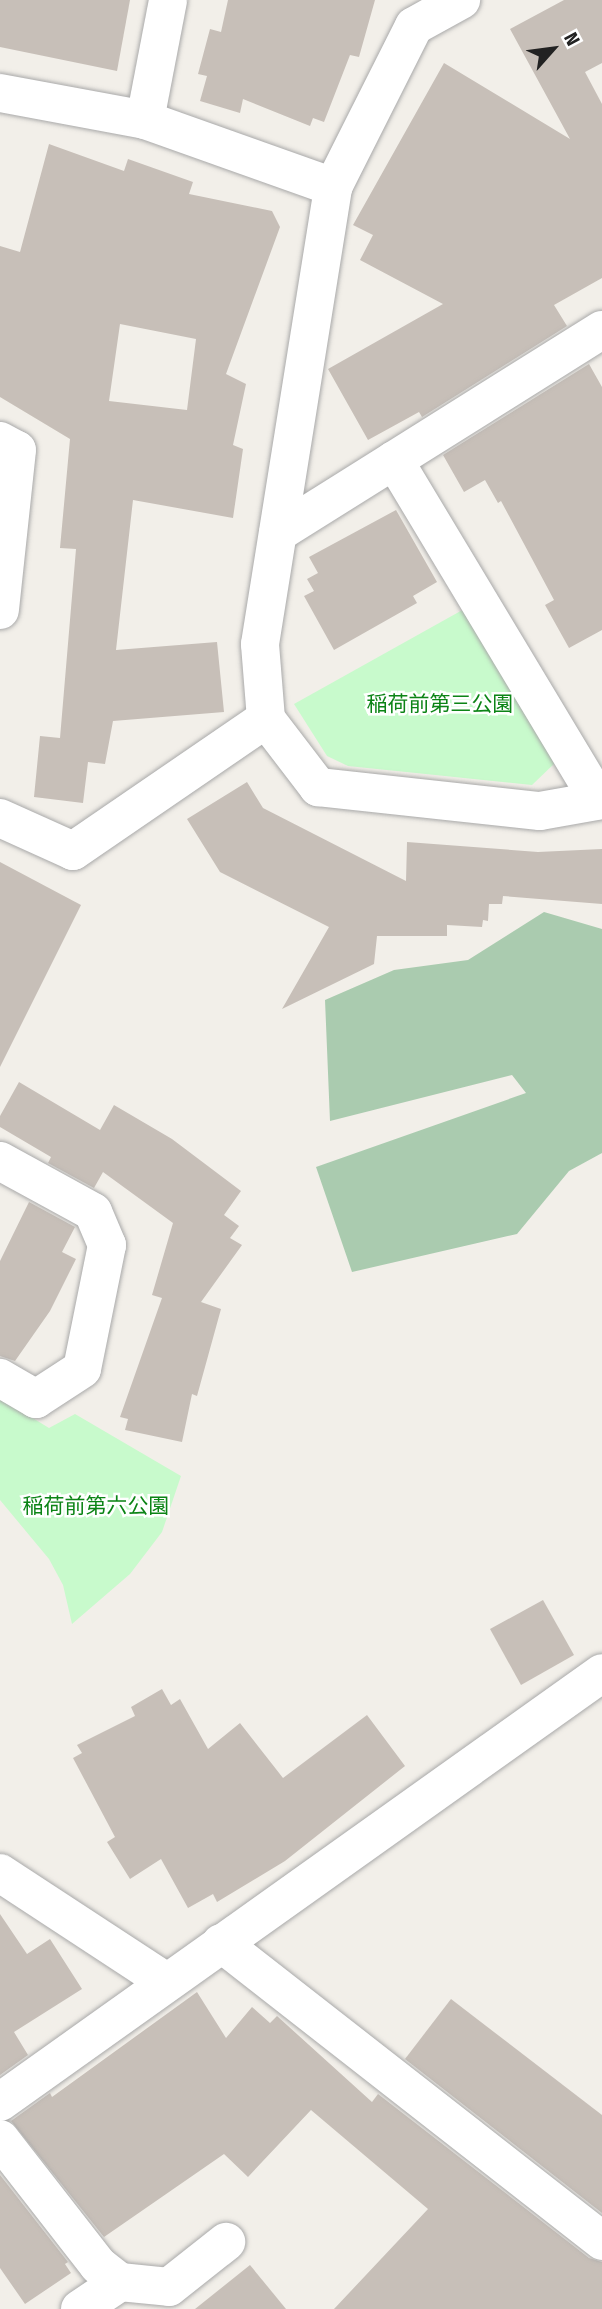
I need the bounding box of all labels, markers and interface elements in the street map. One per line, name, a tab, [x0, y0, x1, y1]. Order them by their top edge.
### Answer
north arrow	[518, 14, 588, 84]
text: N	[559, 28, 585, 49]
park label: 稲荷前第三公園	[367, 691, 513, 717]
park label: 稲荷前第六公園	[23, 1493, 169, 1519]

